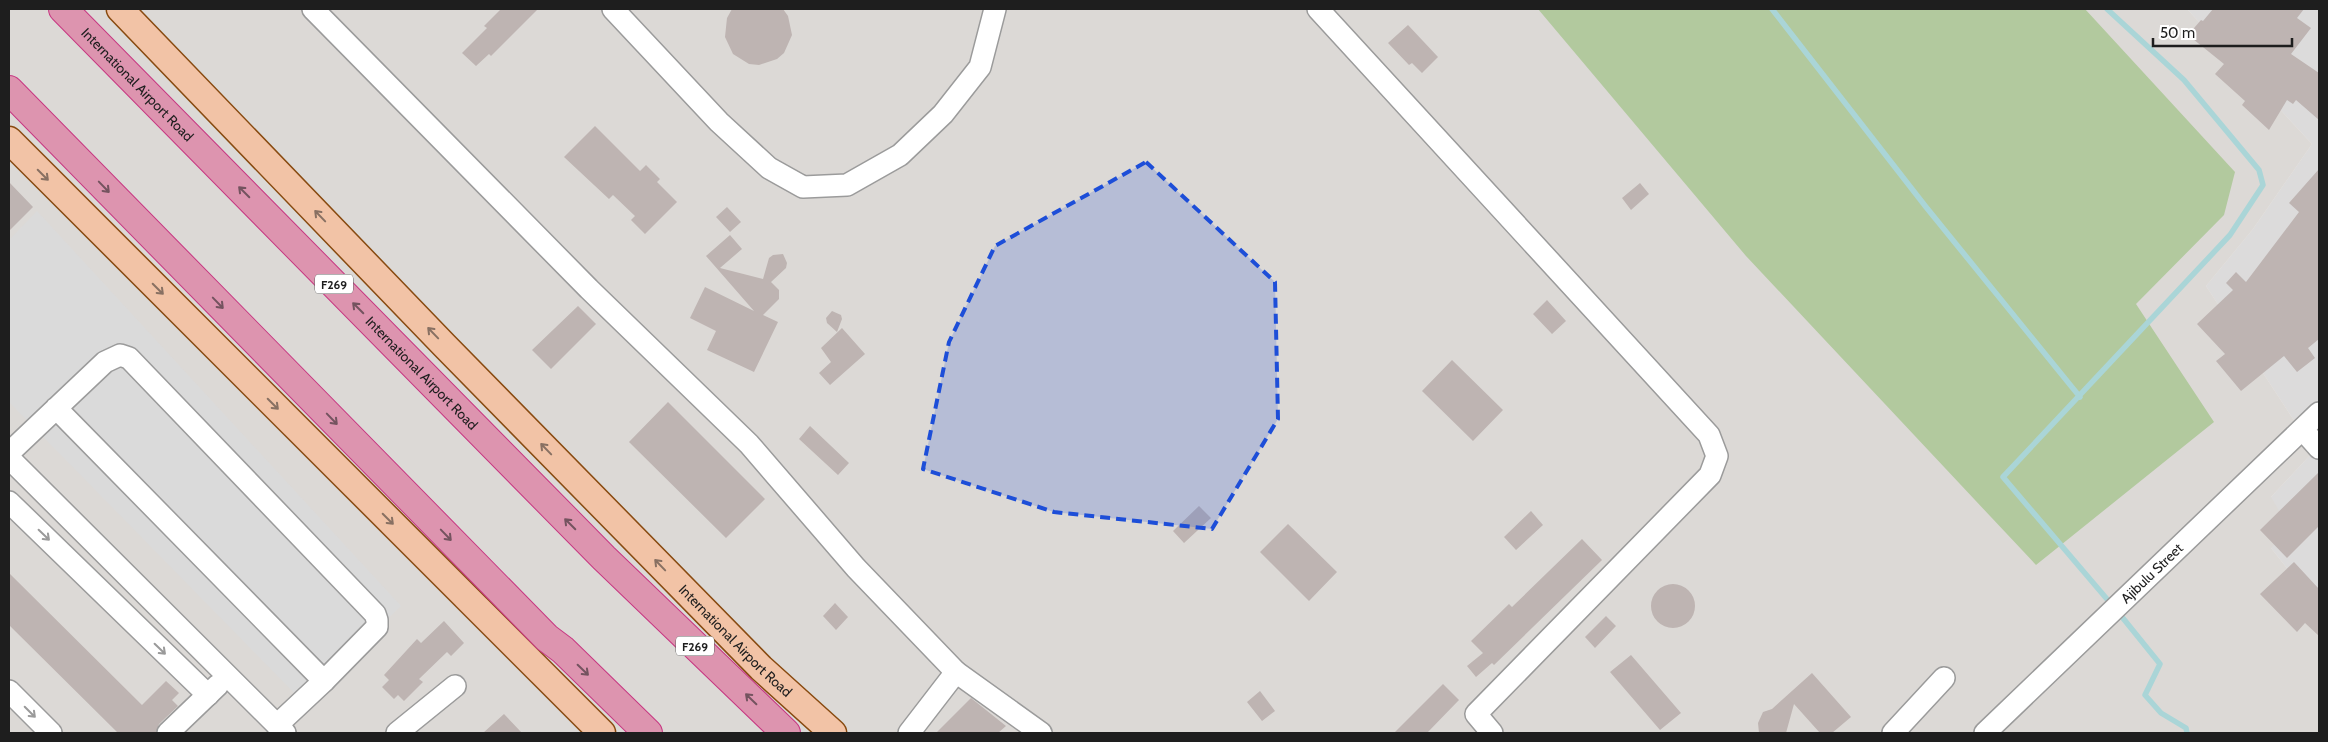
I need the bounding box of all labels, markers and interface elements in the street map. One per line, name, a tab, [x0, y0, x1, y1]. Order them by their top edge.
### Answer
scale bar	[2153, 15, 2292, 47]
street label: International Airport Road	[77, 24, 197, 145]
text: 50 m	[2160, 24, 2195, 42]
one-way arrow	[37, 168, 49, 181]
one-way arrow	[98, 181, 110, 193]
one-way arrow	[238, 186, 250, 198]
one-way arrow	[314, 210, 326, 223]
road number: F269	[315, 274, 353, 294]
one-way arrow	[152, 283, 164, 296]
one-way arrow	[212, 297, 224, 309]
one-way arrow	[351, 302, 364, 314]
street label: International Airport Road	[362, 312, 482, 434]
one-way arrow	[426, 327, 439, 339]
one-way arrow	[267, 398, 279, 410]
one-way arrow	[326, 412, 338, 425]
one-way arrow	[540, 443, 552, 455]
one-way arrow	[382, 513, 394, 525]
one-way arrow	[564, 517, 576, 530]
one-way arrow	[440, 528, 452, 541]
one-way arrow	[37, 529, 49, 541]
street label: Ajibulu Street	[2117, 539, 2187, 607]
one-way arrow	[654, 559, 666, 571]
street label: International Airport Road	[675, 581, 796, 701]
road number: F269	[676, 636, 714, 656]
one-way arrow	[154, 642, 166, 654]
one-way arrow	[577, 664, 590, 676]
one-way arrow	[745, 693, 757, 706]
one-way arrow	[24, 706, 36, 718]

